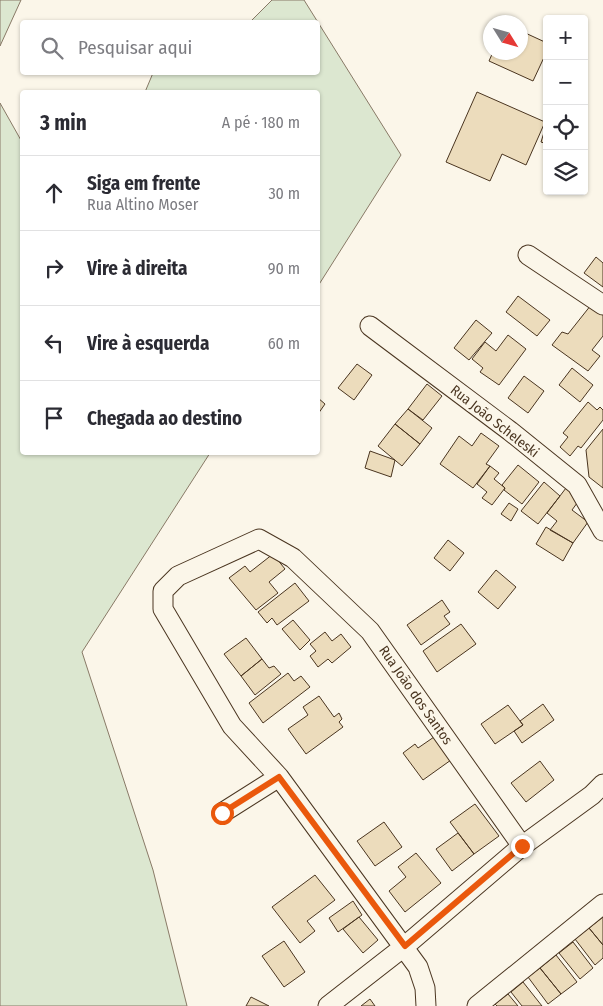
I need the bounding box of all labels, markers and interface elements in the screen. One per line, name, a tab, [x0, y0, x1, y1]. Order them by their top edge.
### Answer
north arrow	[483, 15, 528, 60]
map controls	[543, 15, 588, 195]
button: +	[543, 15, 588, 60]
search box	[20, 20, 320, 75]
icon: search	[38, 34, 66, 62]
text: Pesquisar aqui	[78, 36, 192, 59]
button: −	[543, 60, 588, 105]
button: locate	[543, 105, 588, 150]
text: 3 min	[40, 110, 87, 136]
text: A pé · 180 m	[222, 113, 300, 132]
button: layers	[543, 150, 588, 195]
text: Siga em frente	[87, 172, 201, 195]
icon: ahead	[40, 179, 68, 207]
text: 30 m	[268, 184, 300, 203]
text: Rua Altino Moser	[87, 195, 198, 214]
icon: right	[40, 254, 68, 282]
text: Vire à direita	[87, 257, 188, 280]
text: 90 m	[268, 259, 300, 278]
icon: left	[40, 329, 68, 357]
text: Vire à esquerda	[87, 332, 209, 355]
text: 60 m	[268, 334, 300, 353]
street label: Rua João Scheleski	[447, 382, 542, 461]
icon: arrive	[40, 404, 68, 432]
text: Chegada ao destino	[87, 407, 242, 430]
street label: Rua João dos Santos	[375, 643, 456, 748]
route start	[211, 802, 234, 825]
route end	[511, 835, 534, 858]

